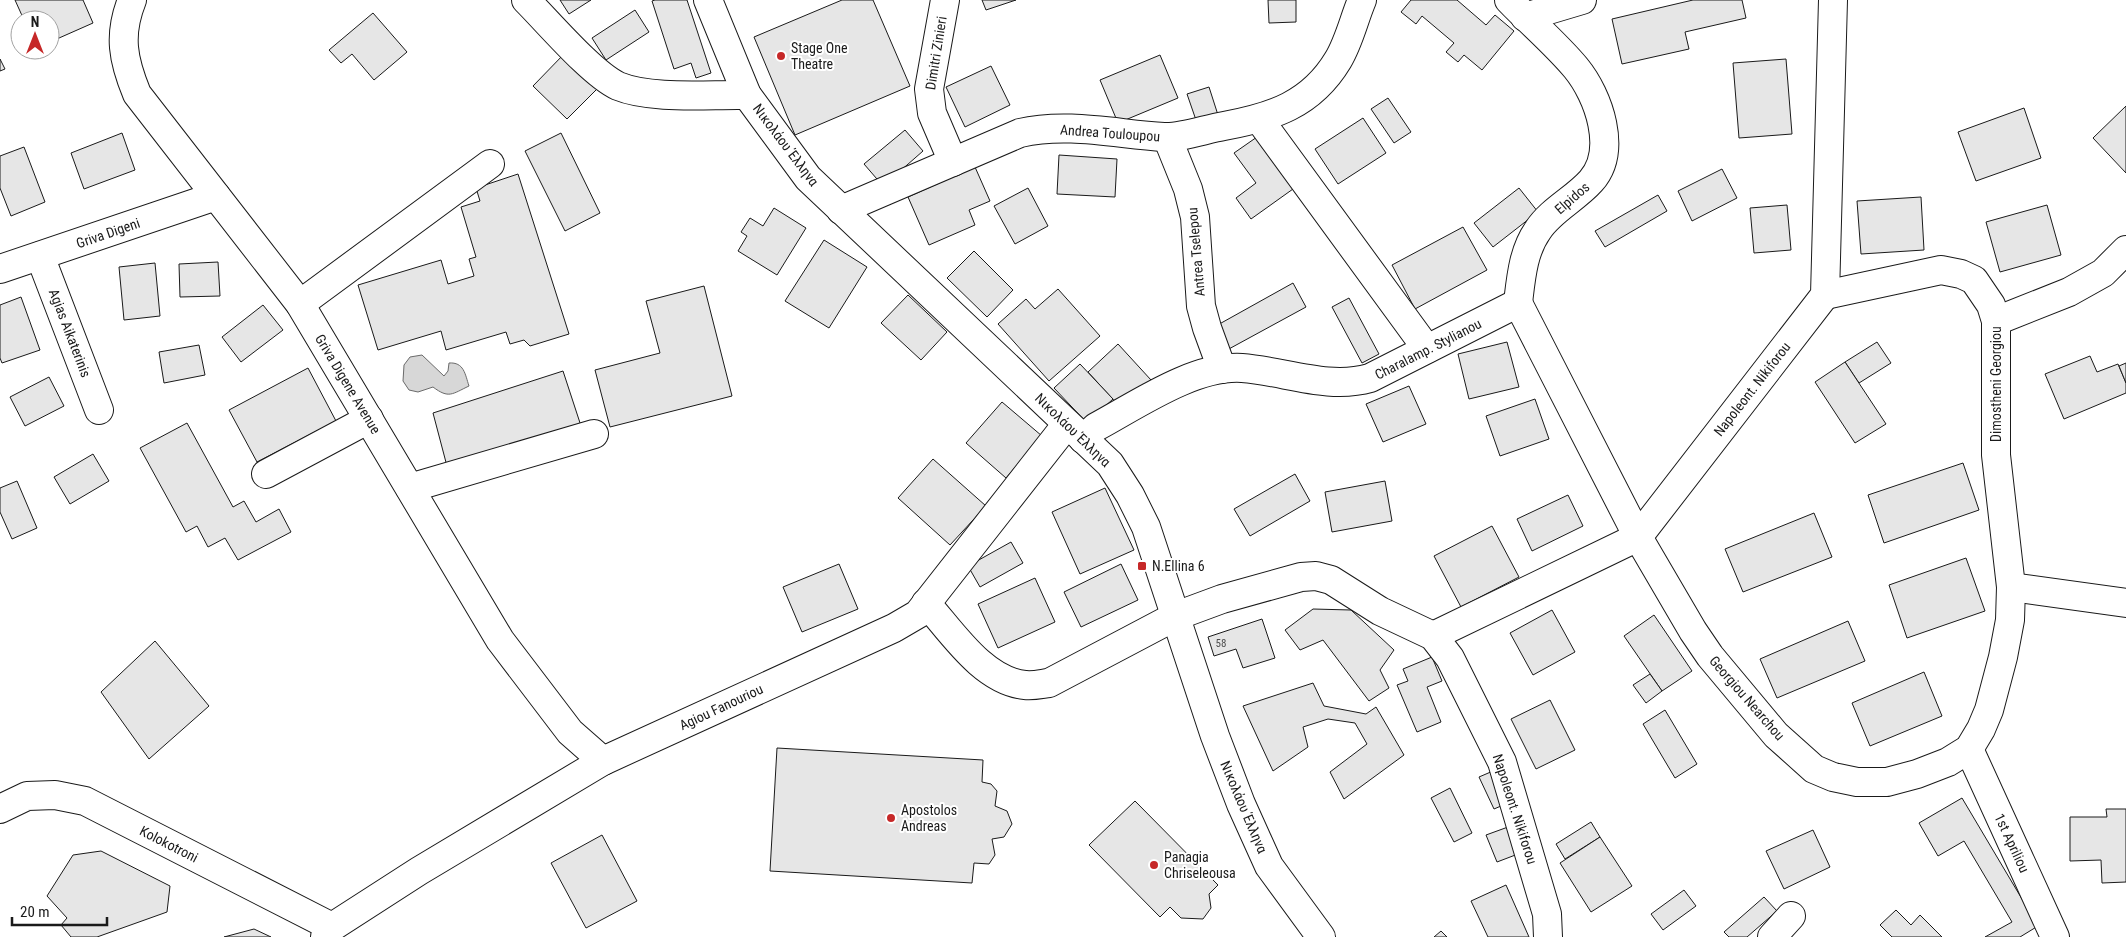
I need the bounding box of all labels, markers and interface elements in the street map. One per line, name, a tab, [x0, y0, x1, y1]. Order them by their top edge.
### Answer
north arrow	[10, 10, 60, 60]
text: N	[31, 14, 39, 30]
street label: Dimitri Zinieri	[922, 15, 950, 91]
place label: Stage One Theatre	[791, 40, 848, 72]
marker: Stage One Theatre	[775, 50, 787, 62]
street label: Νικολάου Έλληνα	[750, 101, 822, 189]
street label: Andrea Touloupou	[1059, 122, 1161, 144]
street label: Elpidos	[1551, 179, 1593, 217]
street label: Antrea Tselepou	[1184, 207, 1208, 297]
street label: Griva Digeni	[74, 215, 142, 251]
street label: Agias Aikaterinis	[46, 287, 94, 379]
street label: Charalamp. Stylianou	[1372, 315, 1484, 383]
street label: Dimostheni Georgiou	[1988, 326, 2004, 442]
street label: Griva Digene Avenue	[312, 331, 384, 437]
street label: Napoleont. Nikiforou	[1710, 339, 1794, 439]
street label: Νικολάου Έλληνα	[1032, 390, 1114, 470]
place label: N.Ellina 6	[1152, 558, 1205, 574]
marker: N.Ellina 6	[1136, 560, 1148, 572]
house number: 58	[1216, 637, 1226, 650]
street label: Georgiou Nearchou	[1706, 653, 1788, 743]
street label: Agiou Fanouriou	[677, 681, 765, 733]
street label: Napoleont. Nikiforou	[1490, 752, 1540, 866]
street label: Νικολάου Έλληνα	[1217, 758, 1271, 856]
place label: Apostolos Andreas	[901, 802, 957, 834]
street label: 1st Apriliou	[1991, 811, 2033, 875]
marker: Apostolos Andreas	[885, 812, 897, 824]
street label: Kolokotroni	[137, 822, 201, 866]
place label: Panagia Chriseleousa	[1164, 849, 1236, 881]
marker: Panagia Chriseleousa	[1148, 859, 1160, 871]
scale bar	[12, 894, 108, 926]
text: 20 m	[20, 903, 50, 921]

